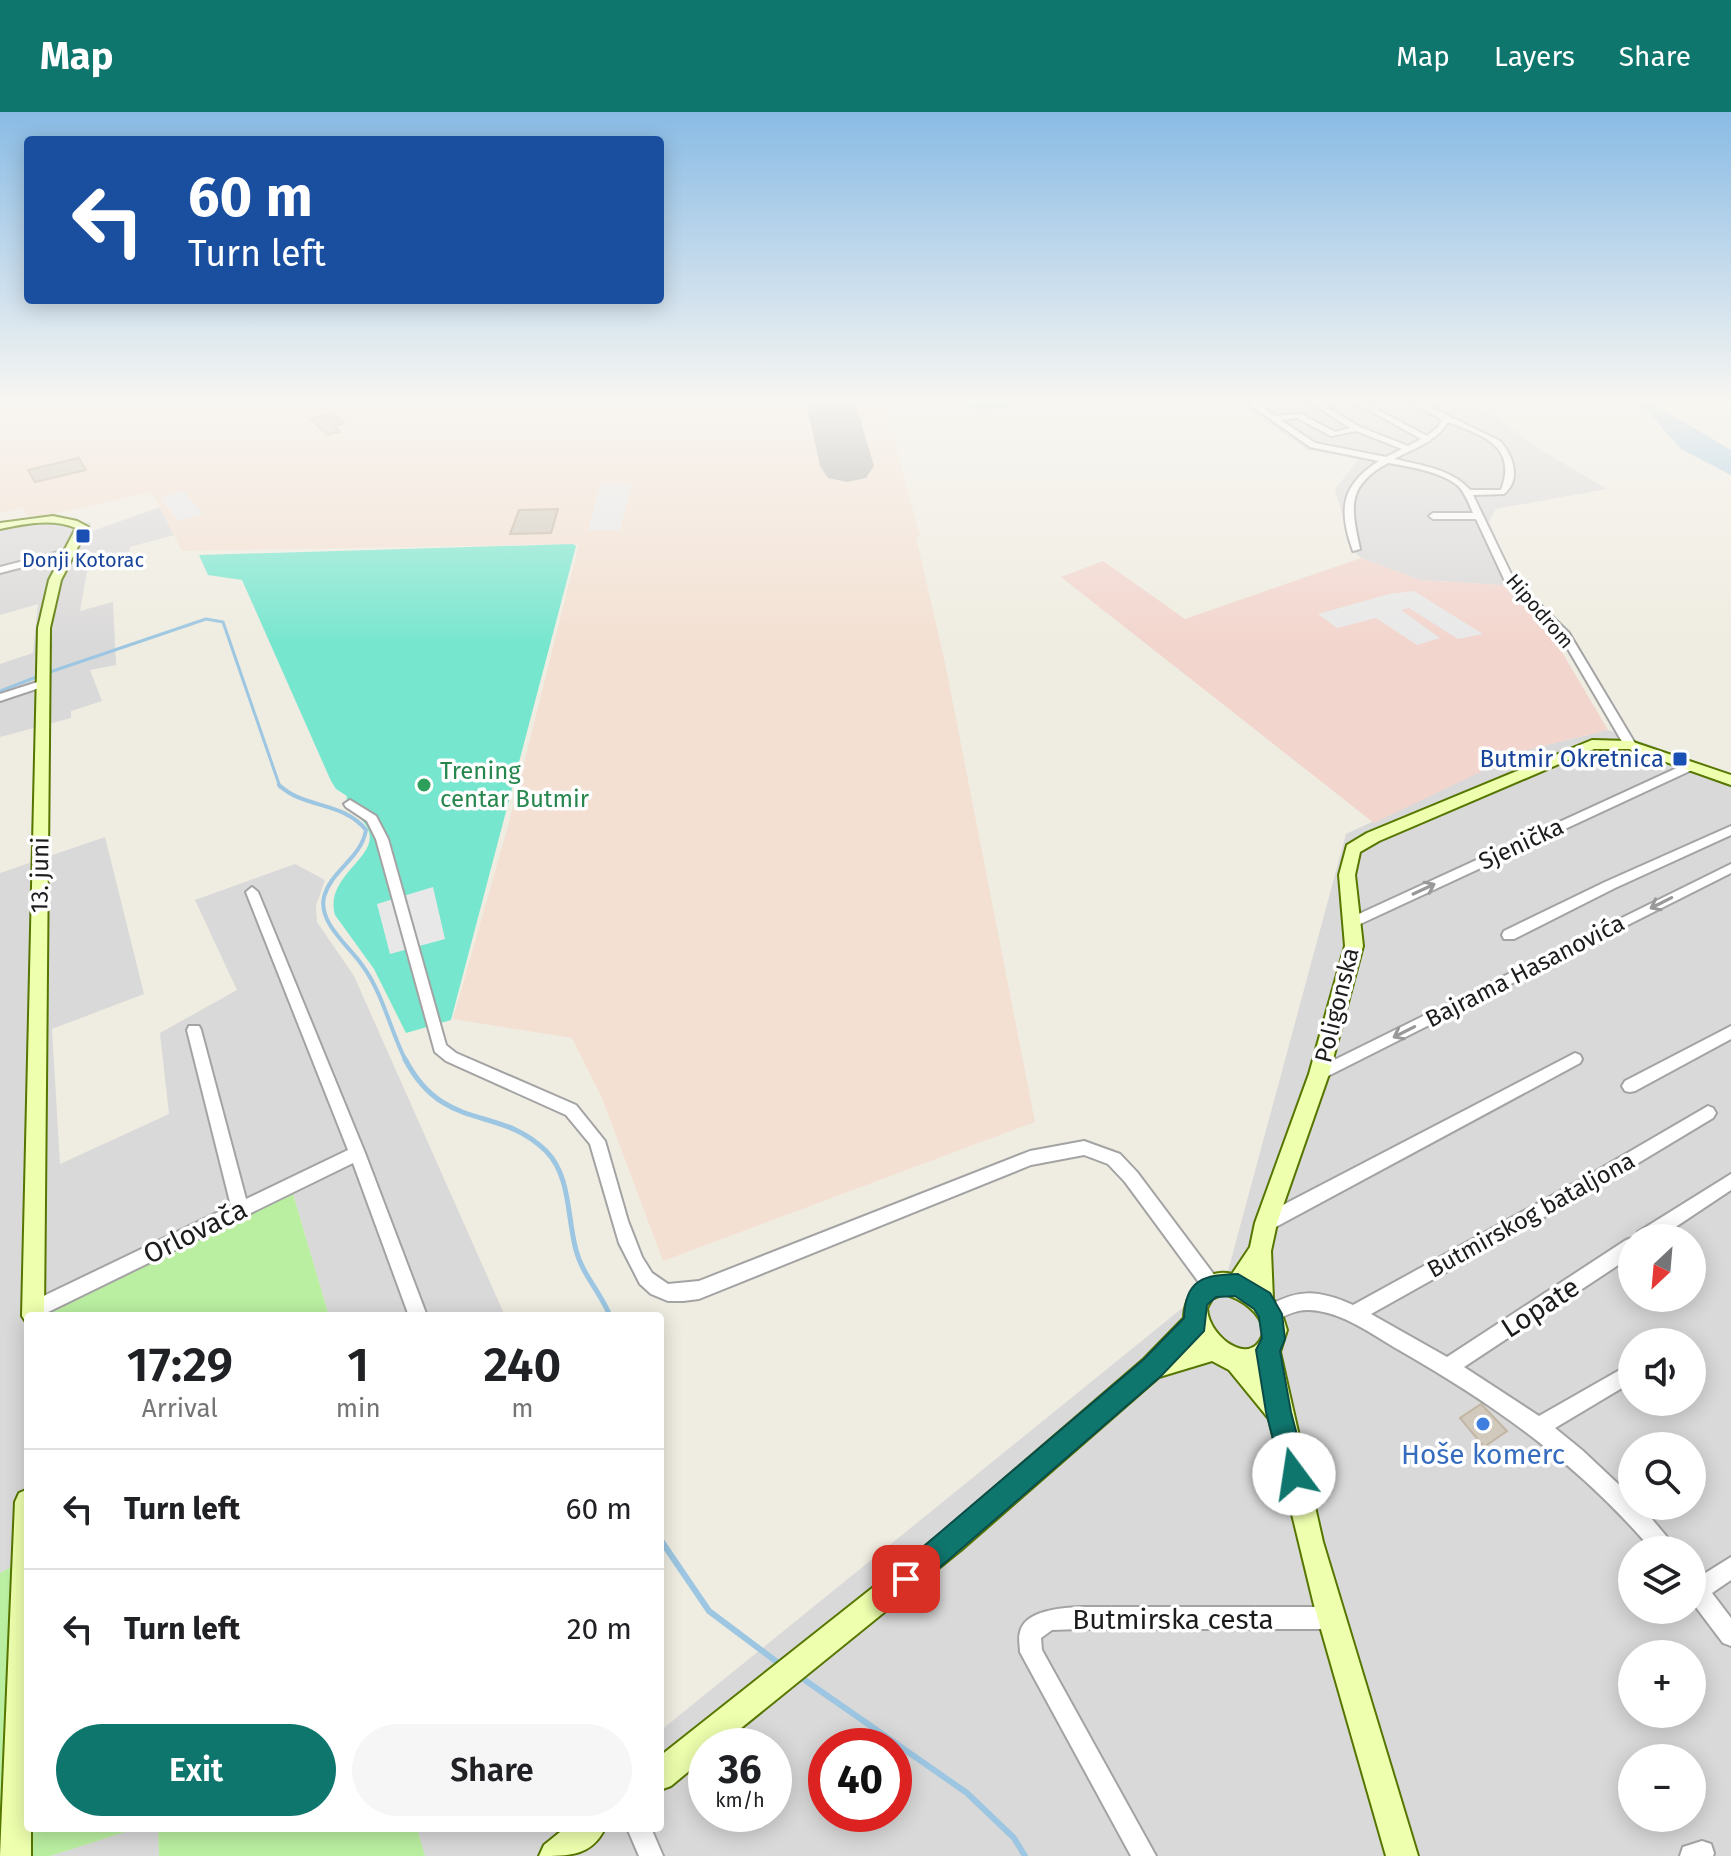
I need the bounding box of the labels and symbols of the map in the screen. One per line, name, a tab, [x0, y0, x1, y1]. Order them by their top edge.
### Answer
marker: Donji Kotorac	[74, 527, 92, 545]
place label: Donji Kotorac	[22, 548, 144, 572]
street label: Hipodrom	[1501, 569, 1579, 653]
place label: Butmir Okretnica	[1480, 745, 1664, 773]
marker: Butmir Okretnica	[1671, 750, 1689, 768]
place label: Trening centar Butmir	[440, 757, 590, 813]
marker: Trening centar Butmir	[415, 776, 433, 794]
street label: Sjenička	[1474, 812, 1568, 876]
street label: 13. juni	[25, 837, 55, 913]
one-way arrow	[1411, 881, 1435, 896]
one-way arrow	[1650, 896, 1674, 911]
street label: Bajrama Hasanovića	[1421, 909, 1629, 1033]
street label: Poligonska	[1309, 945, 1365, 1065]
one-way arrow	[1392, 1024, 1416, 1040]
street label: Butmirskog bataljona	[1422, 1146, 1640, 1284]
street label: Orlovača	[138, 1192, 253, 1271]
north arrow	[1618, 1224, 1706, 1312]
street label: Lopate	[1495, 1270, 1585, 1345]
marker: Hoše komerc	[1474, 1415, 1492, 1433]
position arrow	[1252, 1432, 1336, 1516]
place label: Hoše komerc	[1401, 1438, 1565, 1471]
pin	[872, 1545, 940, 1613]
street label: Butmirska cesta	[1072, 1603, 1274, 1636]
speed limit sign: 40	[808, 1728, 912, 1832]

